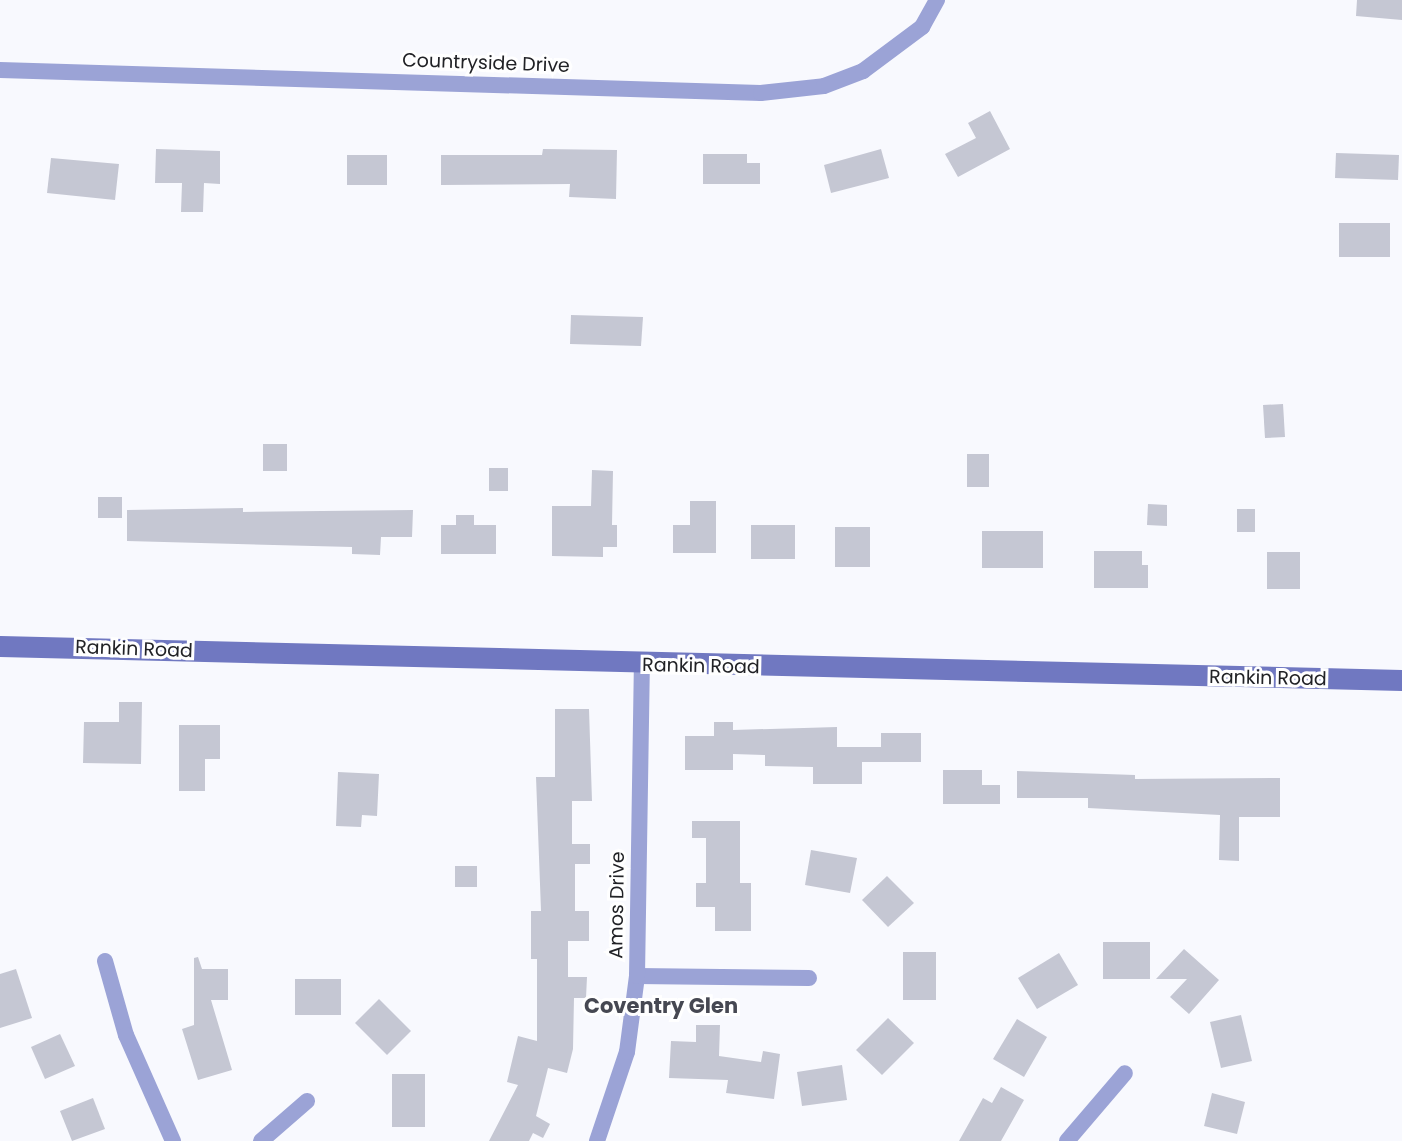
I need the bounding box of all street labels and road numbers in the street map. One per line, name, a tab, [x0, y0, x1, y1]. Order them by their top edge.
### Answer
street label: Countryside Drive	[402, 49, 570, 77]
street label: Rankin Road	[75, 636, 193, 662]
street label: Rankin Road	[642, 654, 760, 678]
street label: Rankin Road	[1209, 666, 1327, 690]
street label: Amos Drive	[605, 851, 629, 959]

